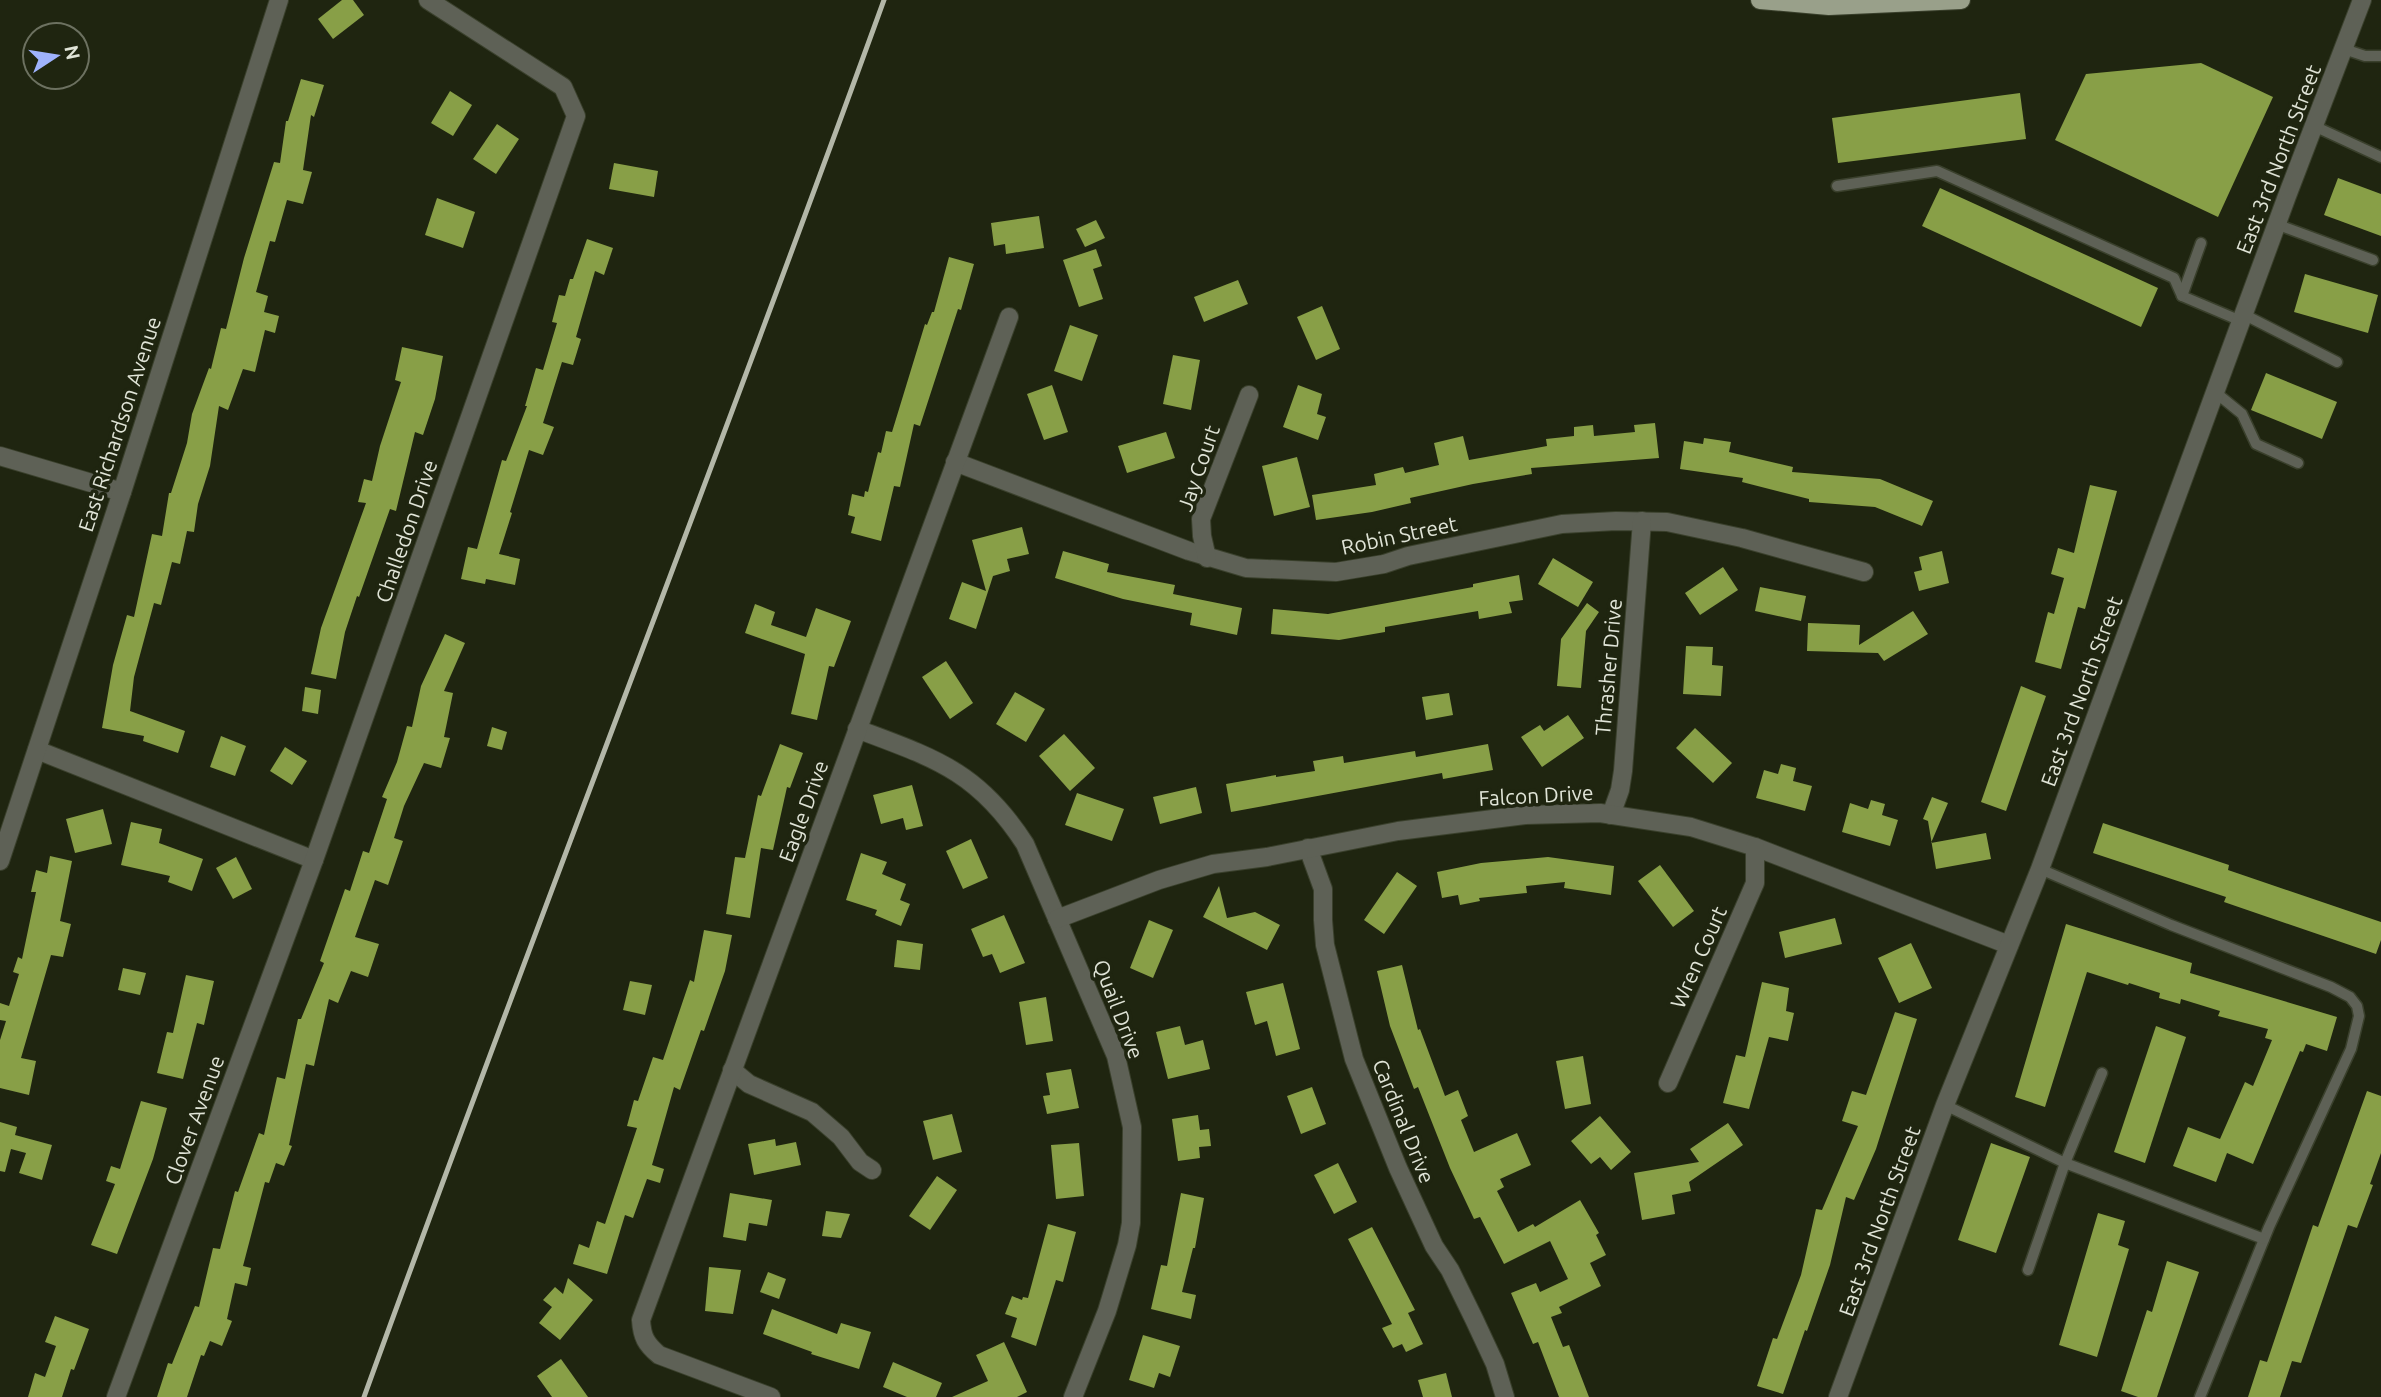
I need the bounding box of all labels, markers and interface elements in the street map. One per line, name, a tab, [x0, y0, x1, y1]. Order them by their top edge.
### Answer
north arrow	[21, 21, 91, 91]
text: N	[60, 43, 85, 62]
street label: East 3rd North Street	[2231, 61, 2325, 257]
street label: East Richardson Avenue	[73, 313, 165, 535]
street label: Jay Court	[1172, 422, 1224, 514]
street label: Challedon Drive	[370, 457, 442, 605]
street label: Robin Street	[1339, 511, 1459, 559]
street label: East 3rd North Street	[2035, 593, 2127, 789]
street label: Thrasher Drive	[1590, 597, 1626, 737]
street label: Eagle Drive	[774, 757, 832, 865]
street label: Falcon Drive	[1478, 780, 1594, 810]
street label: Wren Court	[1665, 902, 1731, 1012]
street label: Quail Drive	[1089, 956, 1149, 1062]
street label: Clover Avenue	[159, 1052, 229, 1188]
street label: Cardinal Drive	[1368, 1055, 1440, 1187]
street label: East 3rd North Street	[1833, 1123, 1925, 1319]

